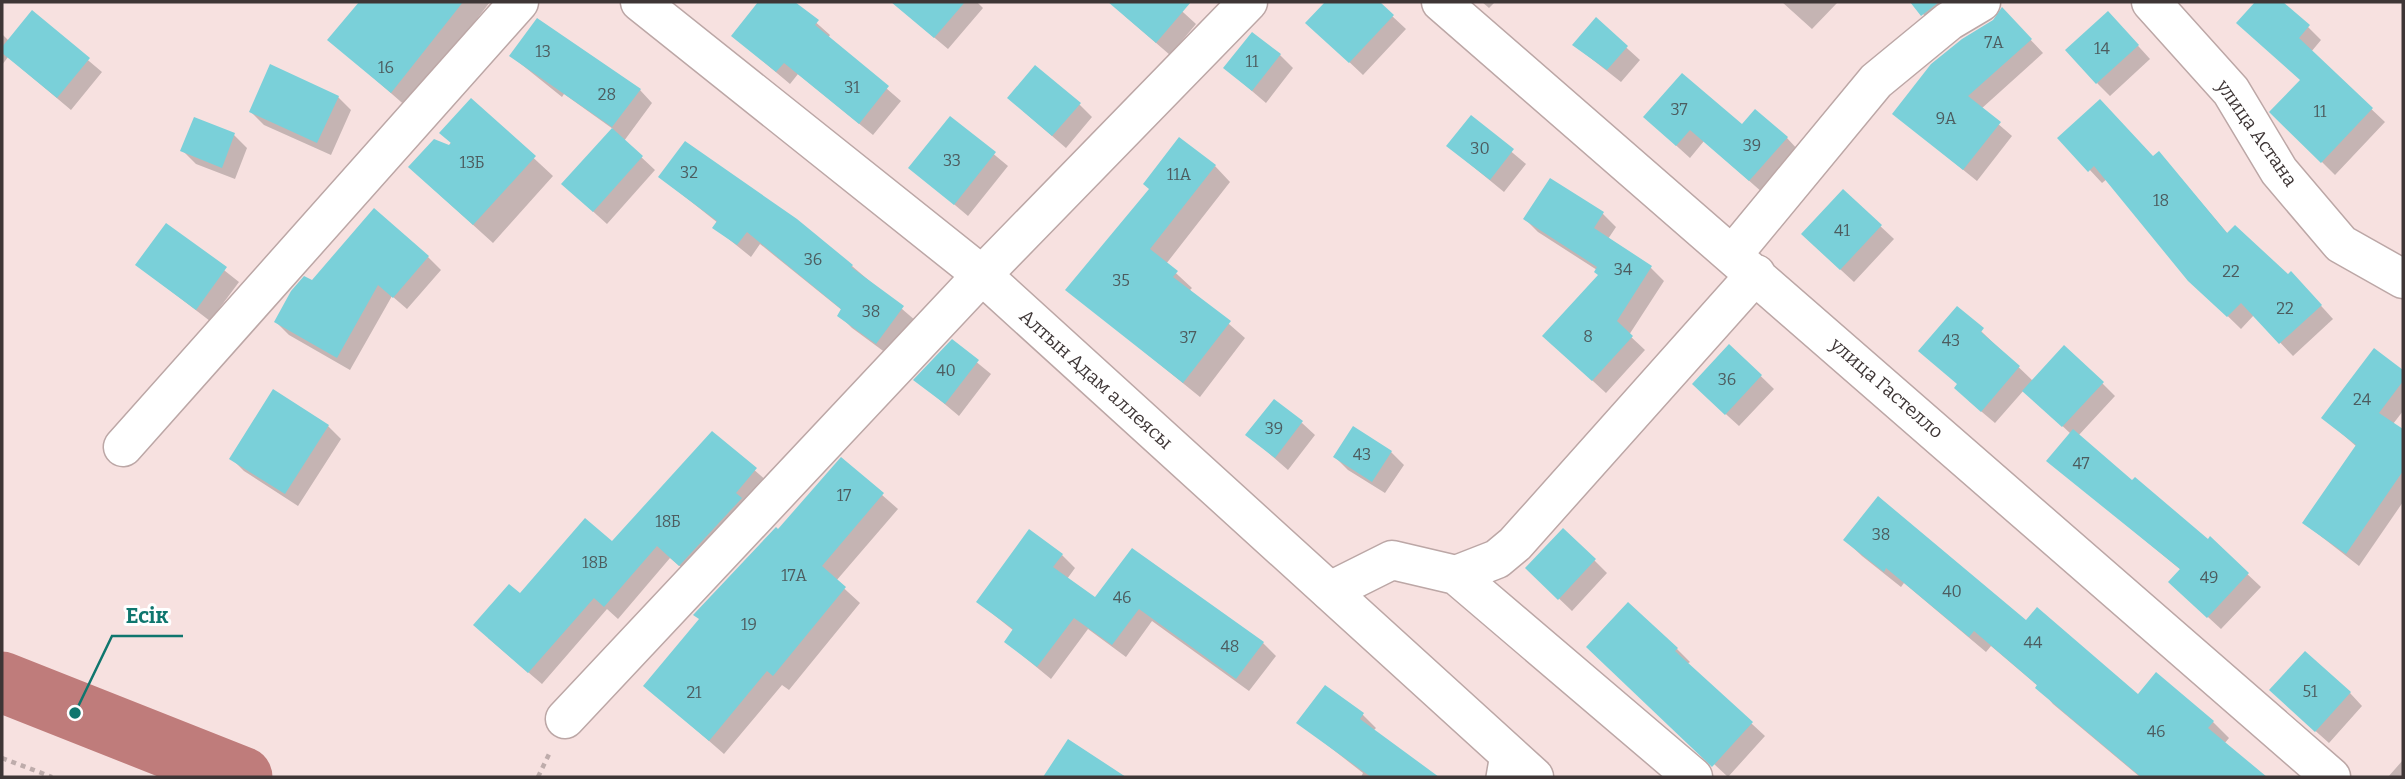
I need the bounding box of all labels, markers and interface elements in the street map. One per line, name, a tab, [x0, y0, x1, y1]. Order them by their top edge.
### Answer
house number: 7А	[1984, 33, 2004, 52]
house number: 14	[2094, 39, 2111, 58]
house number: 13	[535, 42, 551, 61]
house number: 11	[1246, 52, 1259, 71]
house number: 16	[378, 58, 394, 77]
street label: улица Астана	[2211, 74, 2303, 191]
house number: 31	[844, 78, 860, 97]
house number: 28	[598, 85, 616, 104]
house number: 37	[1670, 100, 1688, 119]
house number: 11	[2314, 102, 2327, 121]
house number: 9А	[1936, 109, 1957, 128]
house number: 39	[1743, 136, 1761, 155]
house number: 30	[1470, 139, 1490, 158]
house number: 33	[943, 151, 961, 170]
house number: 13Б	[459, 153, 485, 172]
house number: 32	[680, 163, 698, 182]
house number: 11А	[1167, 165, 1192, 184]
house number: 18	[2153, 191, 2169, 210]
house number: 41	[1834, 221, 1850, 240]
house number: 36	[804, 250, 822, 269]
house number: 34	[1614, 260, 1633, 279]
house number: 22	[2222, 262, 2240, 281]
house number: 35	[1112, 271, 1130, 290]
house number: 22	[2276, 299, 2294, 318]
house number: 38	[862, 302, 880, 321]
street label: Алтын Адам аллеясы	[1015, 304, 1177, 454]
house number: 8	[1583, 327, 1593, 346]
house number: 37	[1179, 328, 1197, 347]
house number: 43	[1942, 331, 1960, 350]
street label: улица Гастелло	[1825, 332, 1948, 443]
house number: 40	[936, 361, 956, 380]
house number: 36	[1718, 370, 1736, 389]
house number: 24	[2353, 390, 2372, 409]
house number: 39	[1265, 419, 1283, 438]
house number: 43	[1353, 445, 1371, 464]
house number: 47	[2072, 454, 2090, 473]
house number: 17	[837, 486, 851, 505]
house number: 18Б	[655, 512, 681, 531]
house number: 38	[1872, 525, 1890, 544]
house number: 18В	[582, 553, 608, 572]
house number: 17А	[781, 566, 808, 585]
house number: 49	[2200, 568, 2218, 587]
house number: 40	[1942, 582, 1962, 601]
house number: 46	[1113, 588, 1131, 607]
callout: Есік	[112, 594, 183, 636]
text: Есік	[126, 603, 168, 629]
house number: 19	[741, 615, 757, 634]
house number: 44	[2024, 633, 2043, 652]
house number: 48	[1221, 637, 1239, 656]
house number: 51	[2303, 682, 2318, 701]
house number: 21	[686, 683, 702, 702]
house number: 46	[2147, 722, 2165, 741]

